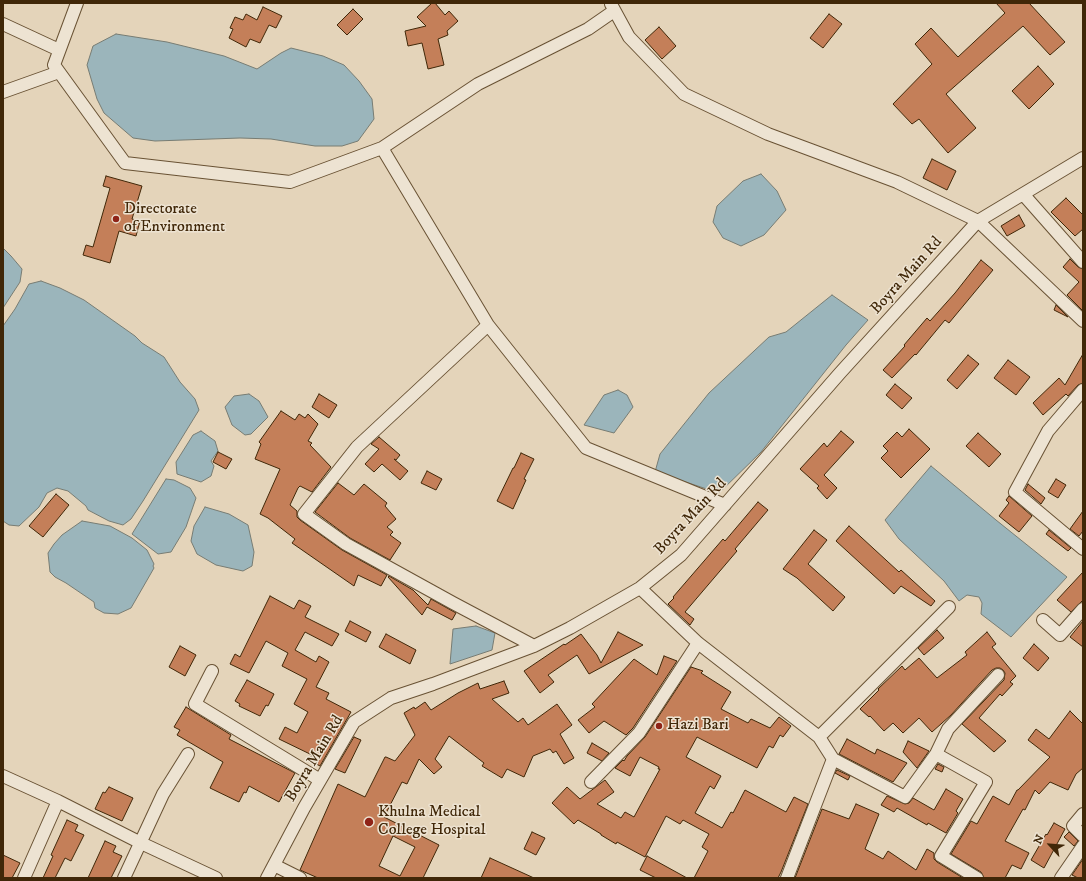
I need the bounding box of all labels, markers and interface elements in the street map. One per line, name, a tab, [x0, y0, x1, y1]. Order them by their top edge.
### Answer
place label: Directorate of Environment	[124, 200, 225, 238]
marker: Directorate of Environment	[111, 214, 121, 224]
street label: Boyra Main Rd	[867, 233, 947, 319]
street label: Boyra Main Rd	[651, 475, 731, 559]
street label: Boyra Main Rd	[282, 712, 348, 806]
place label: Hazi Bari	[667, 716, 729, 736]
marker: Hazi Bari	[654, 721, 664, 731]
place label: Khulna Medical College Hospital	[378, 803, 486, 841]
marker: Khulna Medical College Hospital	[363, 816, 375, 828]
north arrow	[1030, 825, 1070, 865]
text: N	[1031, 833, 1047, 847]

